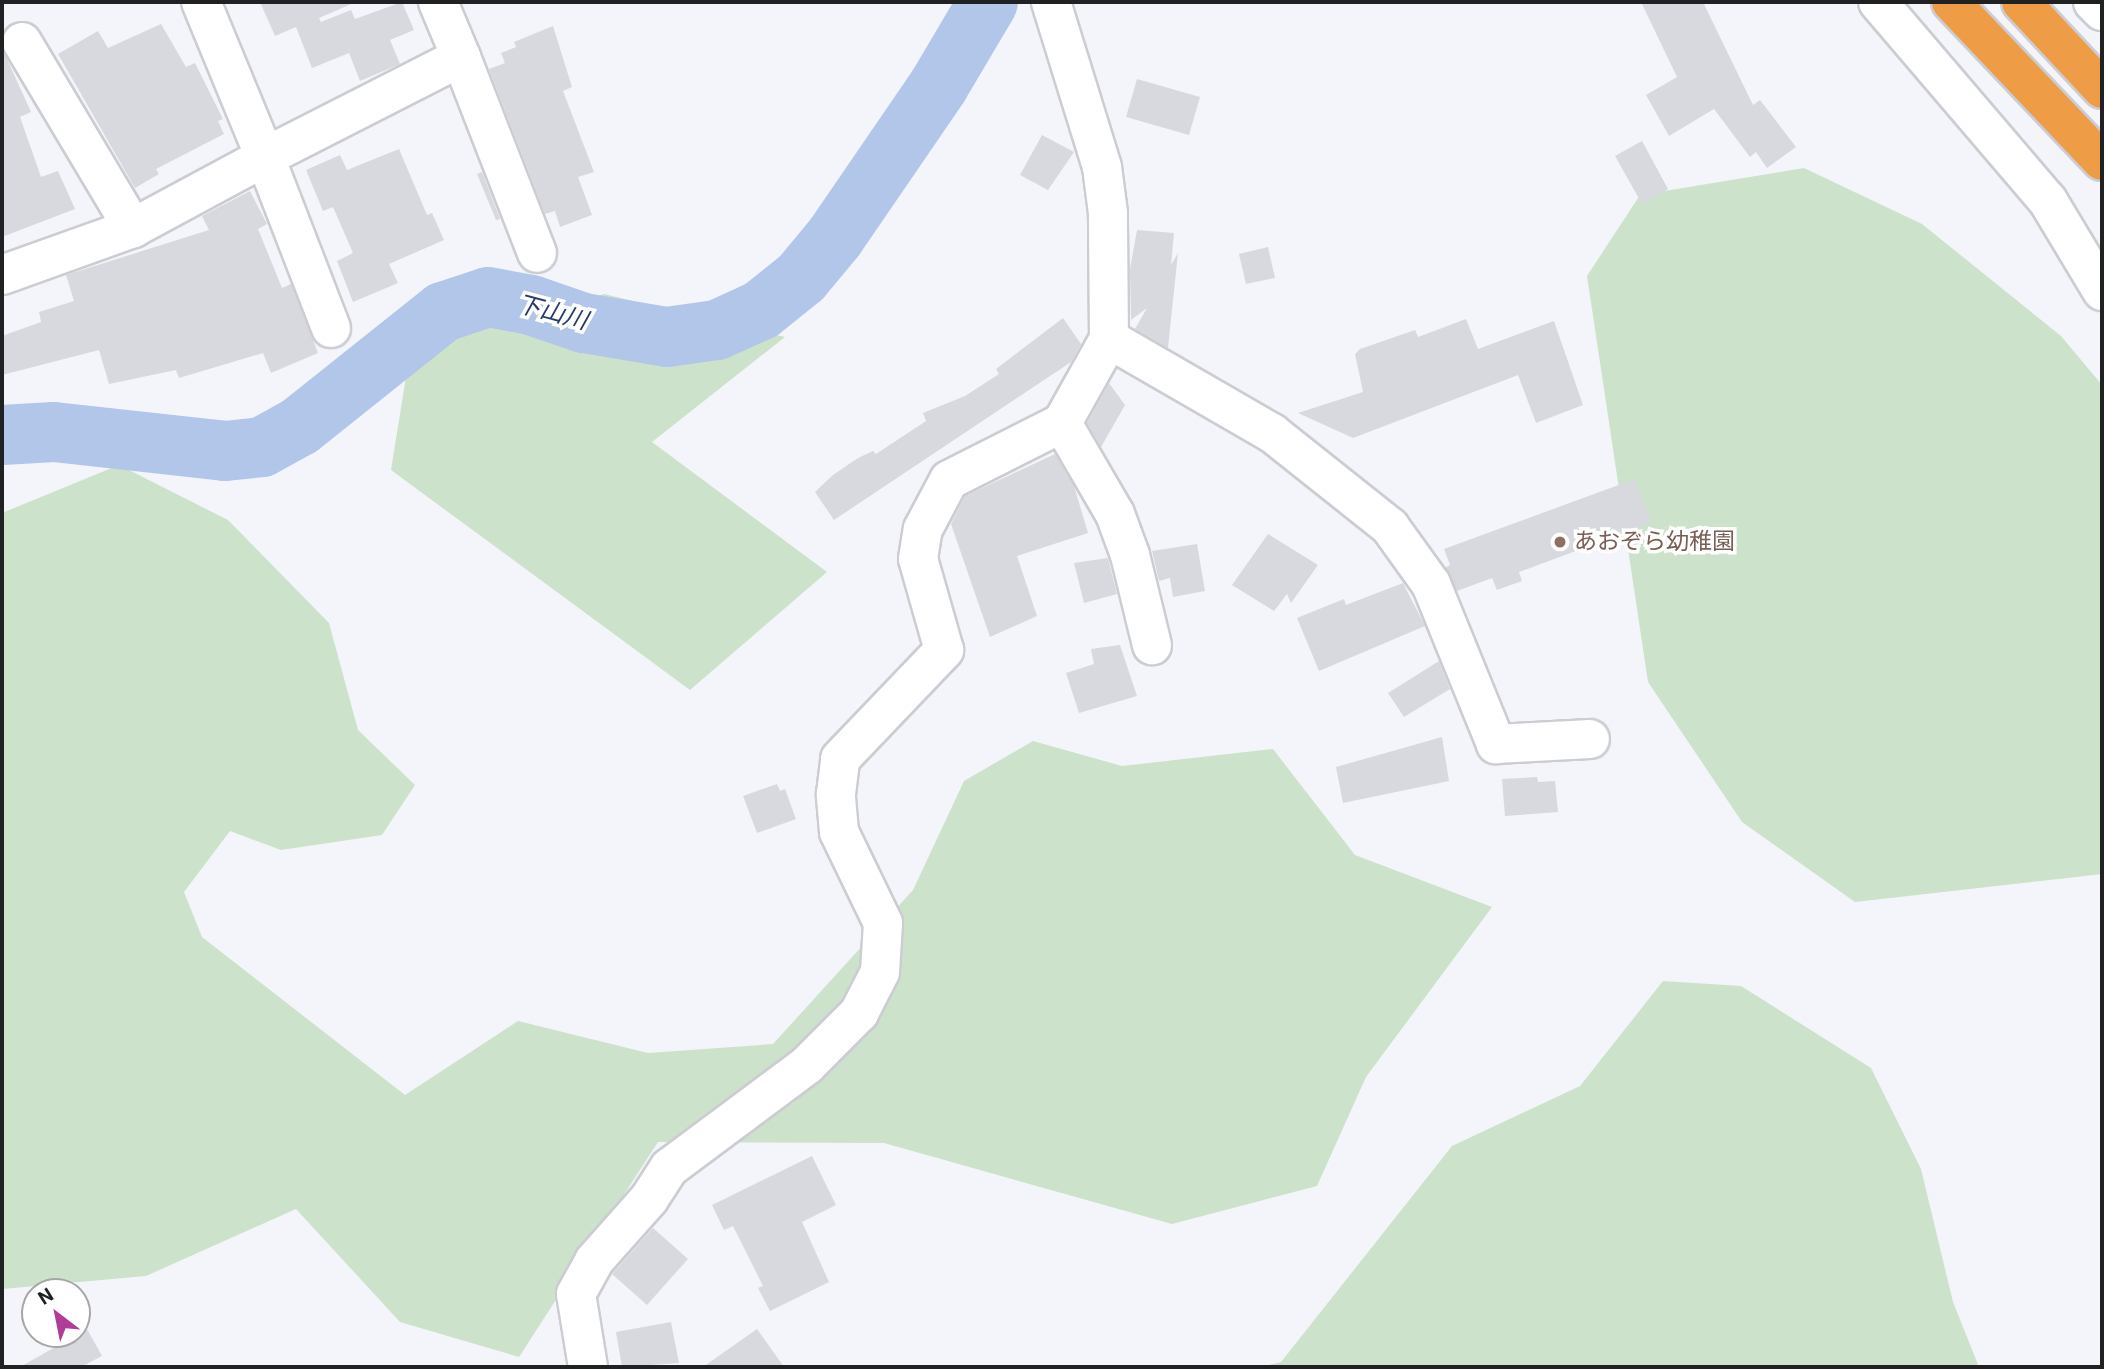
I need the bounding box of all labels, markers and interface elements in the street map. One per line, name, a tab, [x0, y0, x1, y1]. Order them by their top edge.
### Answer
water label: 下山川	[513, 290, 591, 336]
place label: あおぞら幼稚園	[1574, 528, 1735, 556]
marker: あおぞら幼稚園	[1552, 534, 1568, 550]
north arrow	[21, 1278, 91, 1348]
text: N	[34, 1283, 57, 1310]

